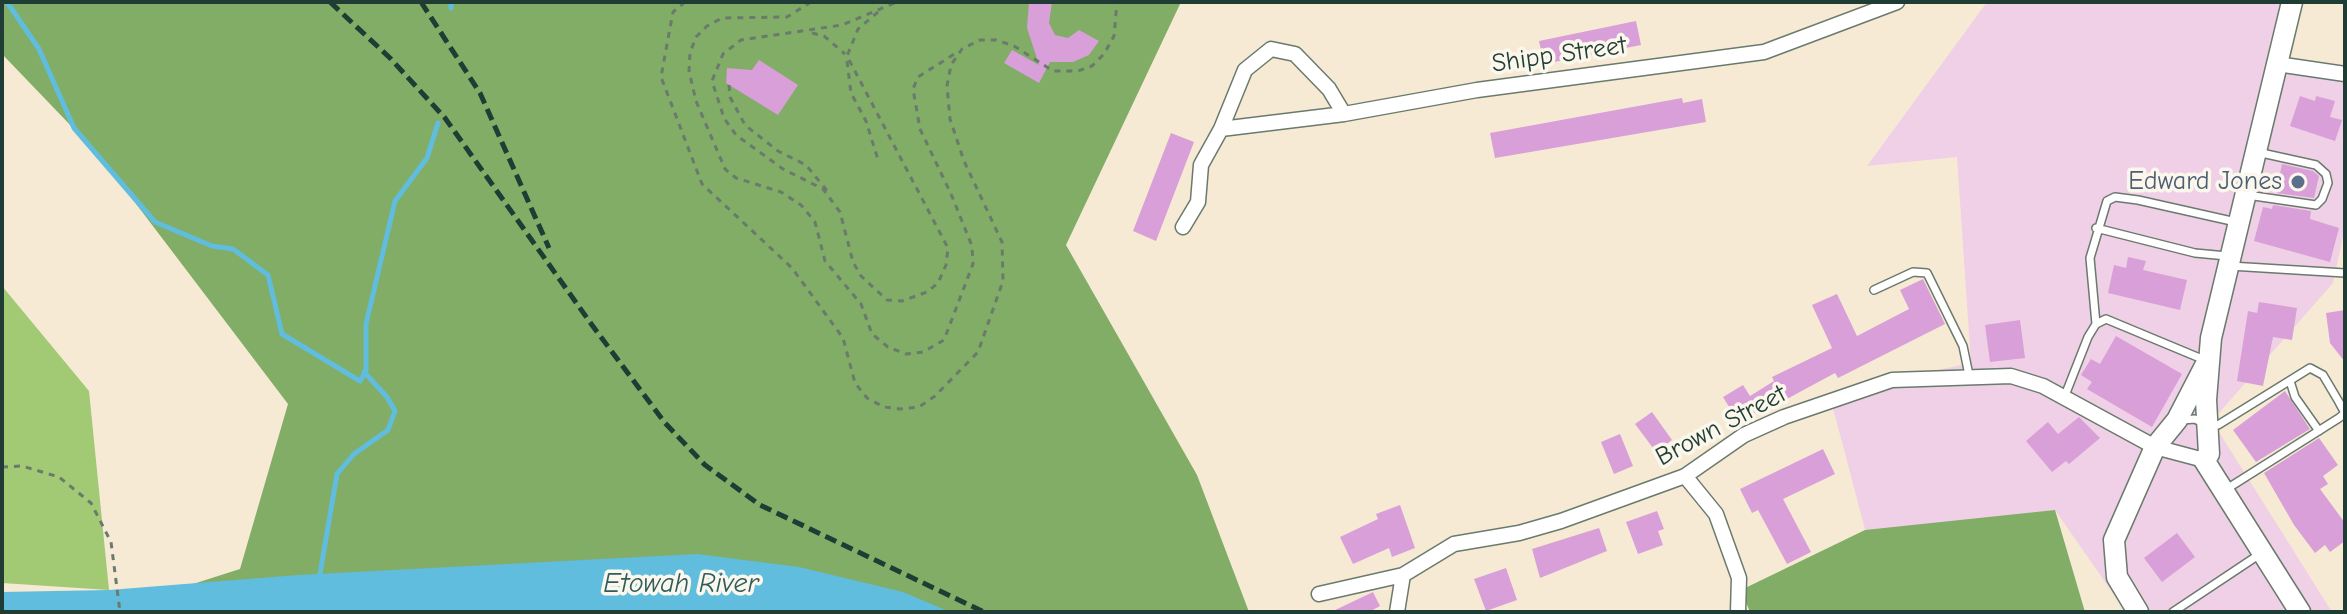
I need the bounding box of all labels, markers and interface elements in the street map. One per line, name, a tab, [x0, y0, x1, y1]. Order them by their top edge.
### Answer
street label: Shipp Street	[1490, 30, 1628, 80]
place label: Edward Jones	[2128, 166, 2282, 198]
marker: Edward Jones	[2289, 173, 2307, 191]
street label: Brown Street	[1650, 379, 1792, 473]
water label: Etowah River	[603, 567, 759, 601]

